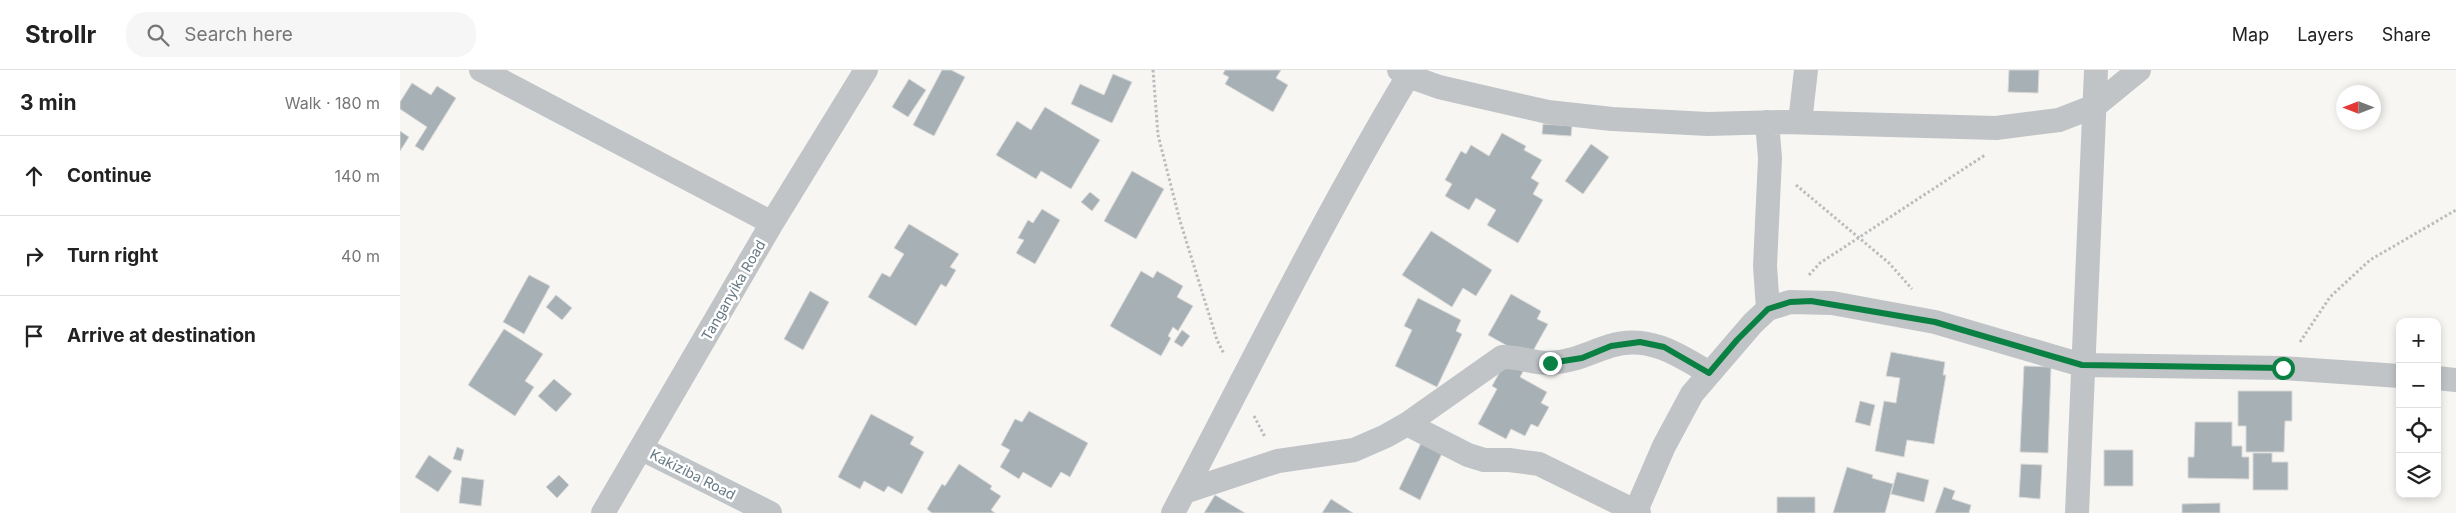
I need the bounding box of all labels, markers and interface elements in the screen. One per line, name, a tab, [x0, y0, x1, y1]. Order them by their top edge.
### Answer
search box	[126, 12, 476, 57]
text: Strollr	[25, 20, 96, 49]
icon: search	[144, 21, 172, 49]
text: Search here	[184, 23, 293, 46]
text: Map	[2232, 24, 2269, 45]
text: Layers	[2297, 24, 2354, 45]
text: Share	[2382, 24, 2431, 45]
north arrow	[2336, 85, 2381, 130]
text: 3 min	[20, 90, 76, 115]
text: Walk · 180 m	[285, 93, 380, 113]
icon: ahead	[20, 162, 48, 190]
text: Continue	[67, 164, 152, 187]
text: 140 m	[335, 166, 380, 186]
street label: Tanganyika Road	[697, 237, 769, 343]
icon: right	[20, 242, 48, 270]
text: Turn right	[67, 244, 158, 267]
text: 40 m	[341, 246, 380, 266]
map controls	[2396, 318, 2441, 498]
button: +	[2396, 318, 2441, 363]
icon: arrive	[20, 322, 48, 350]
text: Arrive at destination	[67, 324, 256, 347]
route end	[1539, 352, 1562, 375]
route start	[2272, 357, 2295, 380]
button: −	[2396, 363, 2441, 408]
button: locate	[2396, 408, 2441, 453]
street label: Kakiziba Road	[647, 445, 739, 503]
button: layers	[2396, 453, 2441, 498]

